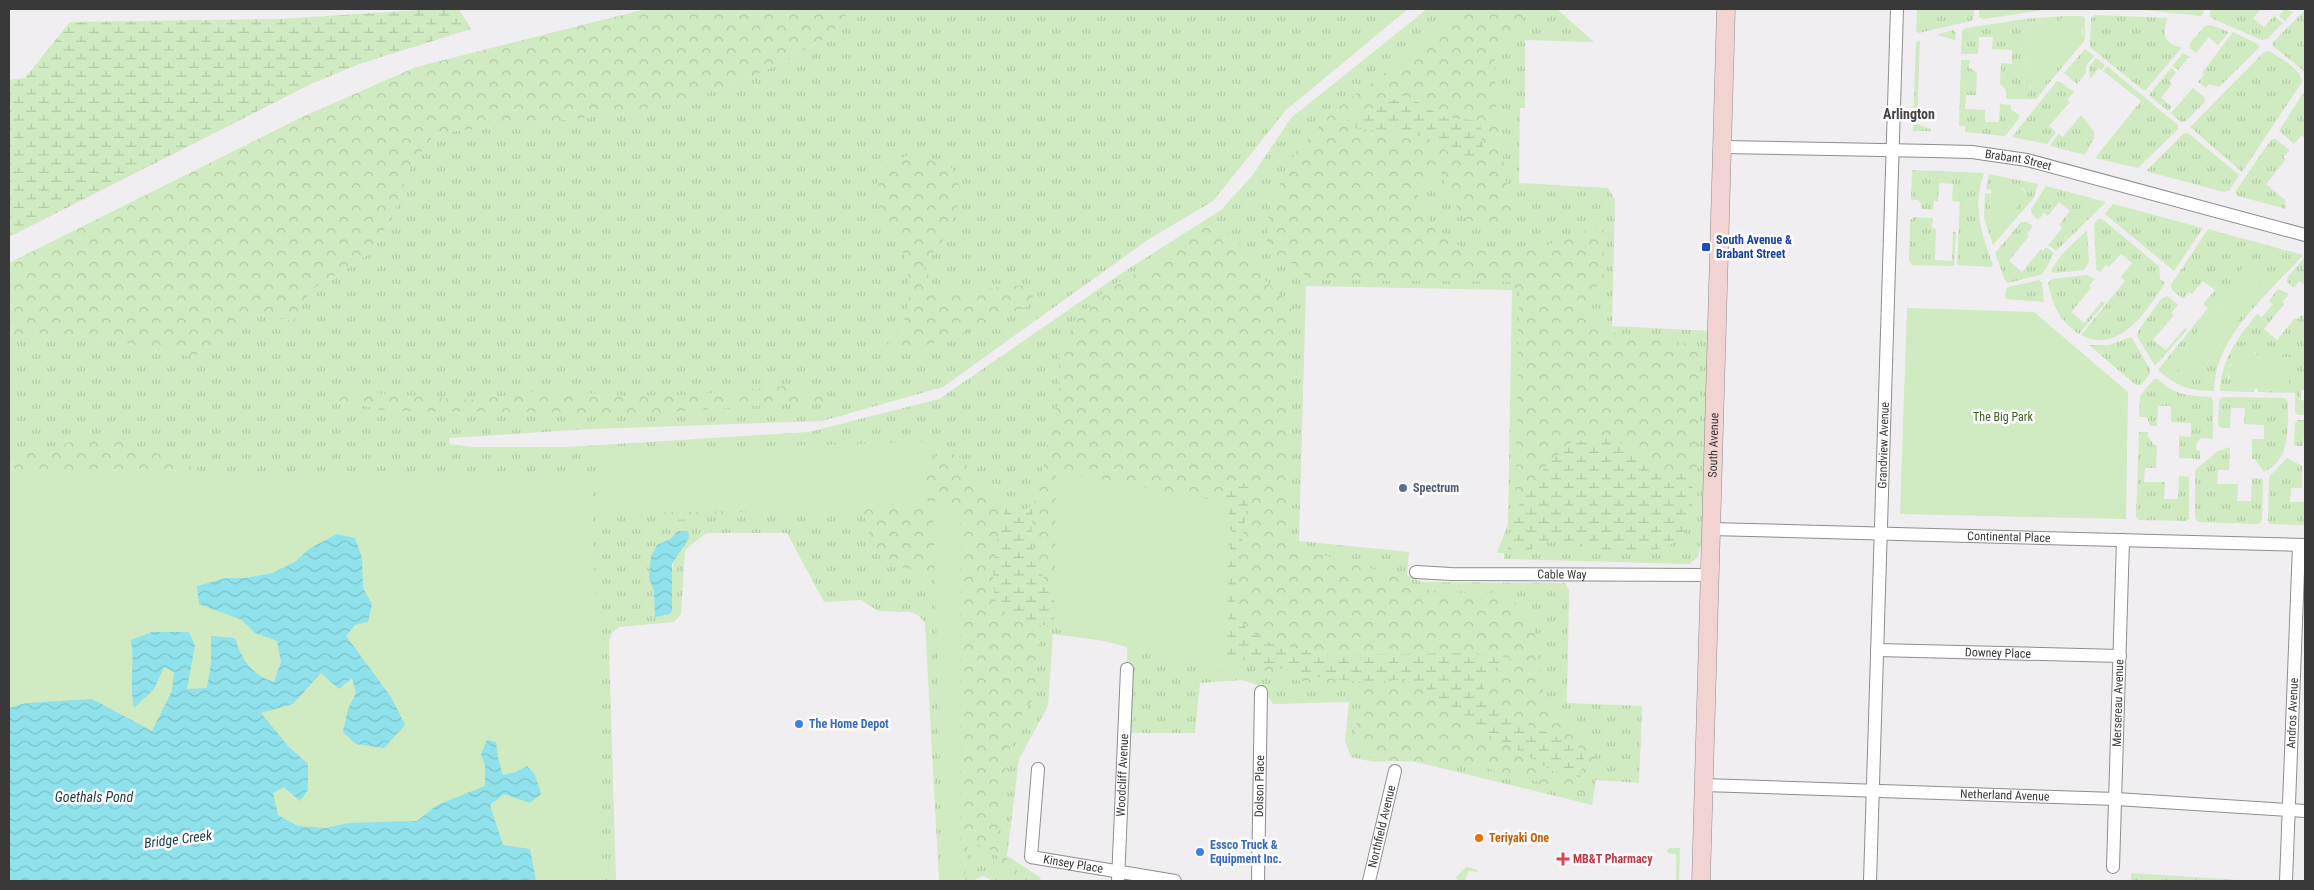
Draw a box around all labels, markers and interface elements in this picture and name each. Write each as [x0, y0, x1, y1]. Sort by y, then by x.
district label: Arlington [1883, 106, 1935, 122]
street label: Brabant Street [1984, 147, 2054, 173]
place label: South Avenue & Brabant Street [1716, 233, 1792, 261]
marker: South Avenue & Brabant Street [1700, 241, 1712, 253]
street label: Grandview Avenue [1875, 401, 1892, 489]
park label: The Big Park [1973, 410, 2033, 424]
street label: South Avenue [1706, 412, 1721, 478]
place label: Spectrum [1413, 481, 1459, 495]
marker: Spectrum [1397, 482, 1409, 494]
street label: Continental Place [1967, 529, 2051, 545]
street label: Cable Way [1537, 567, 1587, 582]
street label: Downey Place [1965, 645, 2032, 661]
street label: Mersereau Avenue [2110, 659, 2126, 747]
street label: Andros Avenue [2284, 677, 2301, 749]
place label: The Home Depot [809, 717, 889, 731]
marker: The Home Depot [793, 718, 805, 730]
street label: Woodcliff Avenue [1114, 733, 1131, 817]
street label: Dolson Place [1252, 754, 1267, 817]
street label: Northfield Avenue [1365, 783, 1398, 869]
street label: Netherland Avenue [1960, 787, 2050, 804]
water label: Goethals Pond [55, 789, 133, 805]
water label: Bridge Creek [143, 827, 214, 851]
place label: Teriyaki One [1489, 831, 1549, 845]
marker: Teriyaki One [1473, 832, 1485, 844]
place label: Essco Truck & Equipment Inc. [1210, 838, 1282, 866]
marker: Essco Truck & Equipment Inc. [1194, 846, 1206, 858]
street label: Kinsey Place [1042, 852, 1104, 876]
place label: MB&T Pharmacy [1573, 852, 1653, 866]
marker: MB&T Pharmacy [1557, 853, 1569, 865]

